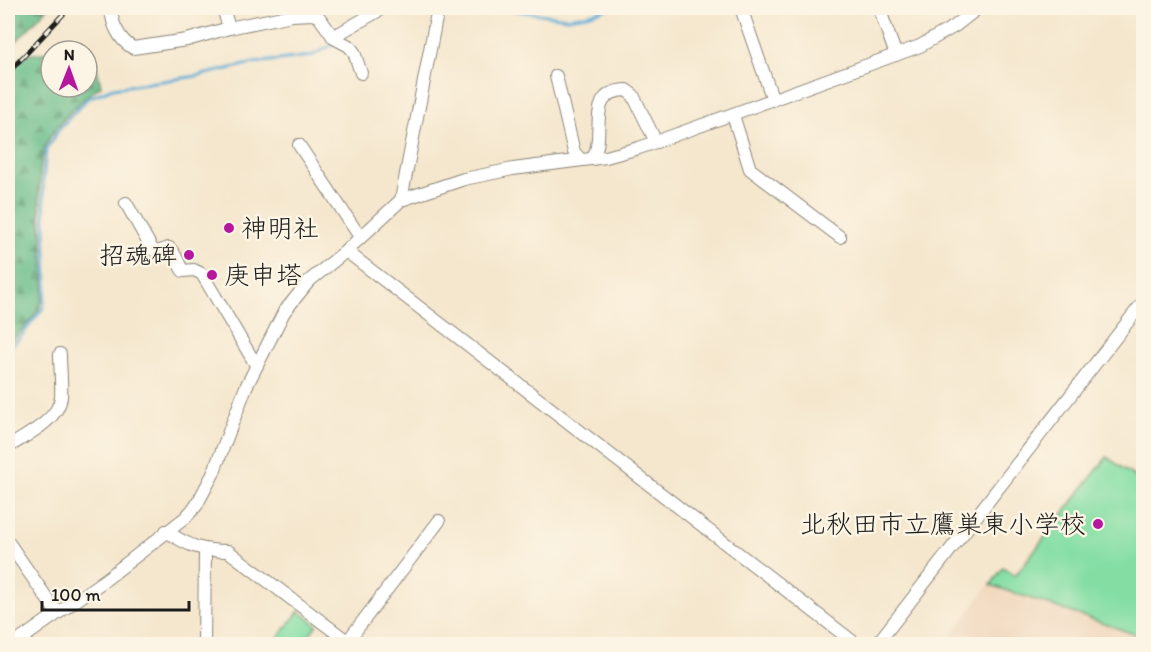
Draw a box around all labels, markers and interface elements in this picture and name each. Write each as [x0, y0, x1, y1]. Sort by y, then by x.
north arrow [39, 39, 99, 99]
text: N [64, 45, 75, 64]
place label: 神明社 [241, 212, 319, 244]
marker: 神明社 [222, 221, 236, 235]
place label: 招魂碑 [99, 239, 177, 271]
marker: 招魂碑 [182, 248, 196, 262]
place label: 庚申塔 [224, 259, 302, 291]
marker: 庚申塔 [205, 268, 219, 282]
place label: 北秋田市立鷹巣東小学校 [800, 508, 1086, 540]
marker: 北秋田市立鷹巣東小学校 [1091, 517, 1105, 531]
scale bar [42, 574, 189, 612]
text: 100 m [51, 584, 101, 606]

